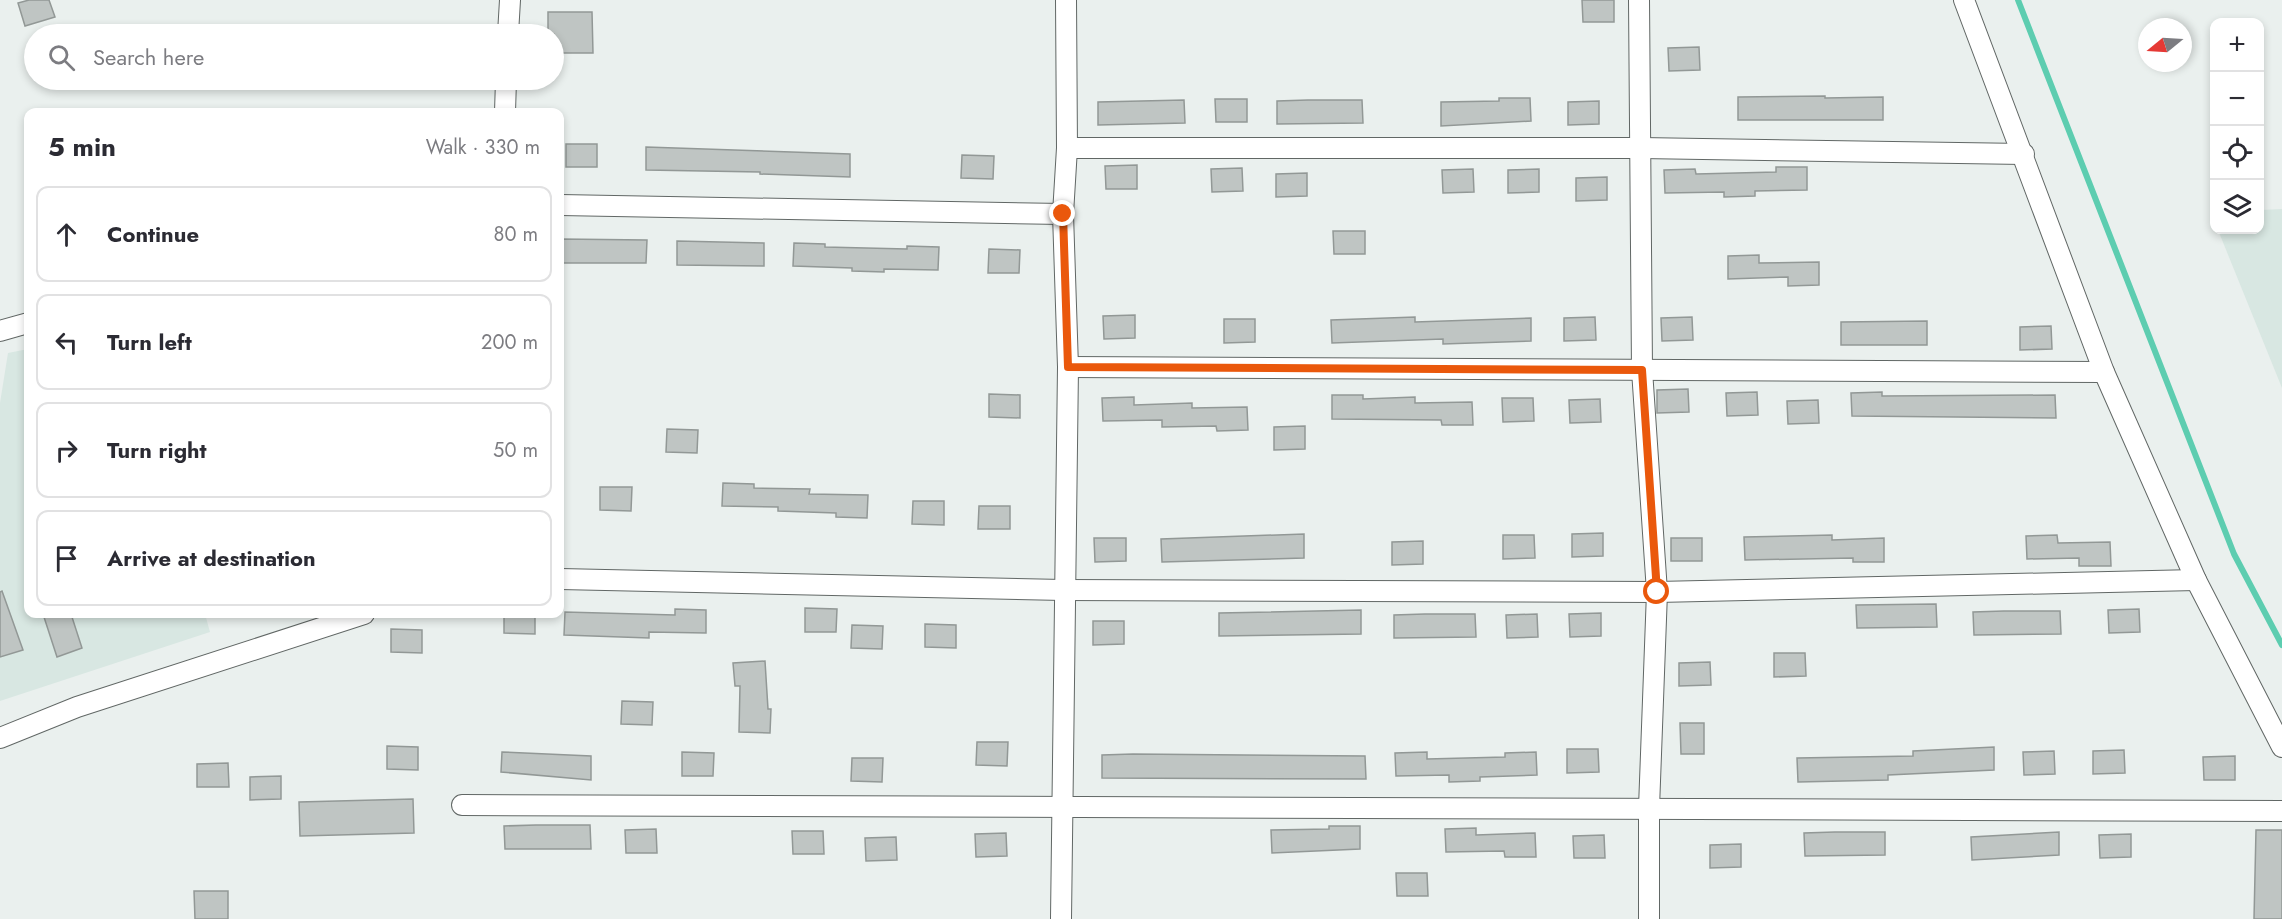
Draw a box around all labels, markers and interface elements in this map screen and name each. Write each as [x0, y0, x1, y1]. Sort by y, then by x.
north arrow [2138, 18, 2192, 72]
map controls [2210, 18, 2264, 234]
button: + [2210, 18, 2264, 72]
search box [24, 24, 564, 90]
icon: search [45, 41, 78, 74]
text: Search here [93, 41, 204, 73]
button: − [2210, 72, 2264, 126]
button: locate [2210, 126, 2264, 180]
text: 5 min [48, 128, 116, 166]
text: Walk · 330 m [426, 133, 540, 162]
button: layers [2210, 180, 2264, 234]
route end [1049, 200, 1075, 226]
icon: ahead [50, 218, 83, 251]
text: Continue [107, 218, 199, 250]
text: 80 m [493, 220, 538, 249]
icon: left [50, 326, 83, 359]
text: Turn left [107, 326, 192, 358]
text: 200 m [481, 328, 538, 357]
icon: right [50, 434, 83, 467]
text: Turn right [107, 434, 207, 466]
text: 50 m [493, 436, 538, 465]
icon: arrive [50, 542, 83, 575]
text: Arrive at destination [107, 542, 316, 574]
route start [1643, 578, 1669, 604]

